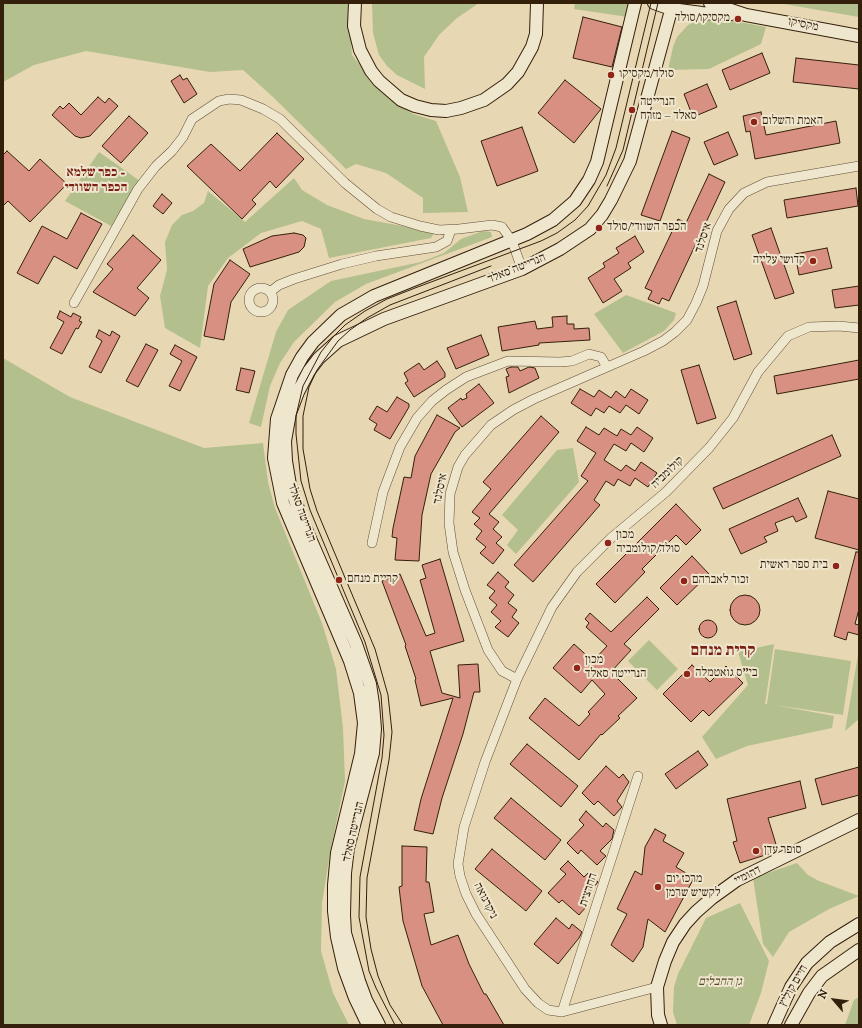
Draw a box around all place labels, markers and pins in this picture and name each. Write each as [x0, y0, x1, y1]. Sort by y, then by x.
place label: מקסיקו/סולד [675, 12, 730, 26]
marker: מקסיקו/סולד [733, 14, 743, 24]
place label: סולד/מקסיקו [619, 68, 674, 82]
marker: סולד/מקסיקו [606, 70, 616, 80]
place label: הנרייטה סאלד – מזרח [640, 96, 697, 124]
marker: הנרייטה סאלד – מזרח [627, 105, 637, 115]
place label: האמת והשלום [762, 115, 823, 129]
marker: האמת והשלום [749, 117, 759, 127]
place label: הכפר השוודי/סולד [607, 221, 686, 235]
marker: הכפר השוודי/סולד [594, 223, 604, 233]
place label: קדושי עלייה [753, 254, 805, 268]
marker: קדושי עלייה [808, 256, 818, 266]
place label: מכון סולד/קולומביה [616, 529, 680, 557]
marker: מכון סולד/קולומביה [603, 538, 613, 548]
place label: בית ספר ראשית [760, 559, 828, 573]
marker: בית ספר ראשית [831, 561, 841, 571]
place label: קריית מנחם [347, 573, 398, 587]
place label: זכור לאברהם [692, 574, 749, 588]
marker: קריית מנחם [334, 575, 344, 585]
marker: זכור לאברהם [679, 576, 689, 586]
place label: מכון הנרייטה סאלד [585, 654, 646, 682]
marker: מכון הנרייטה סאלד [572, 663, 582, 673]
place label: בי"ס גואטמלה [695, 667, 757, 681]
marker: בי"ס גואטמלה [682, 669, 692, 679]
place label: סופר עדן [764, 844, 802, 858]
marker: סופר עדן [751, 846, 761, 856]
place label: מרכז יום לקשיש שרמן [666, 873, 721, 901]
marker: מרכז יום לקשיש שרמן [653, 882, 663, 892]

